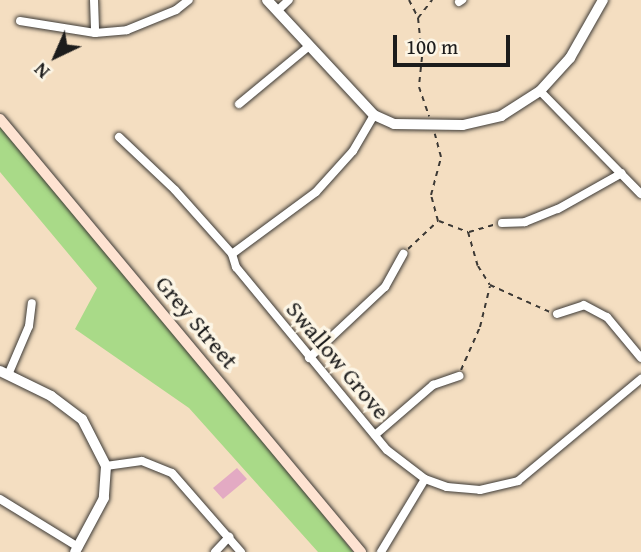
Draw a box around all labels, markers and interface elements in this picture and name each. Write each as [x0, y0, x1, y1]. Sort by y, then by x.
north arrow [21, 21, 91, 91]
scale bar [396, 21, 513, 65]
text: 100 m [406, 31, 458, 62]
text: N [27, 57, 56, 86]
street label: Grey Street [150, 270, 244, 374]
street label: Swallow Grove [280, 295, 396, 425]

